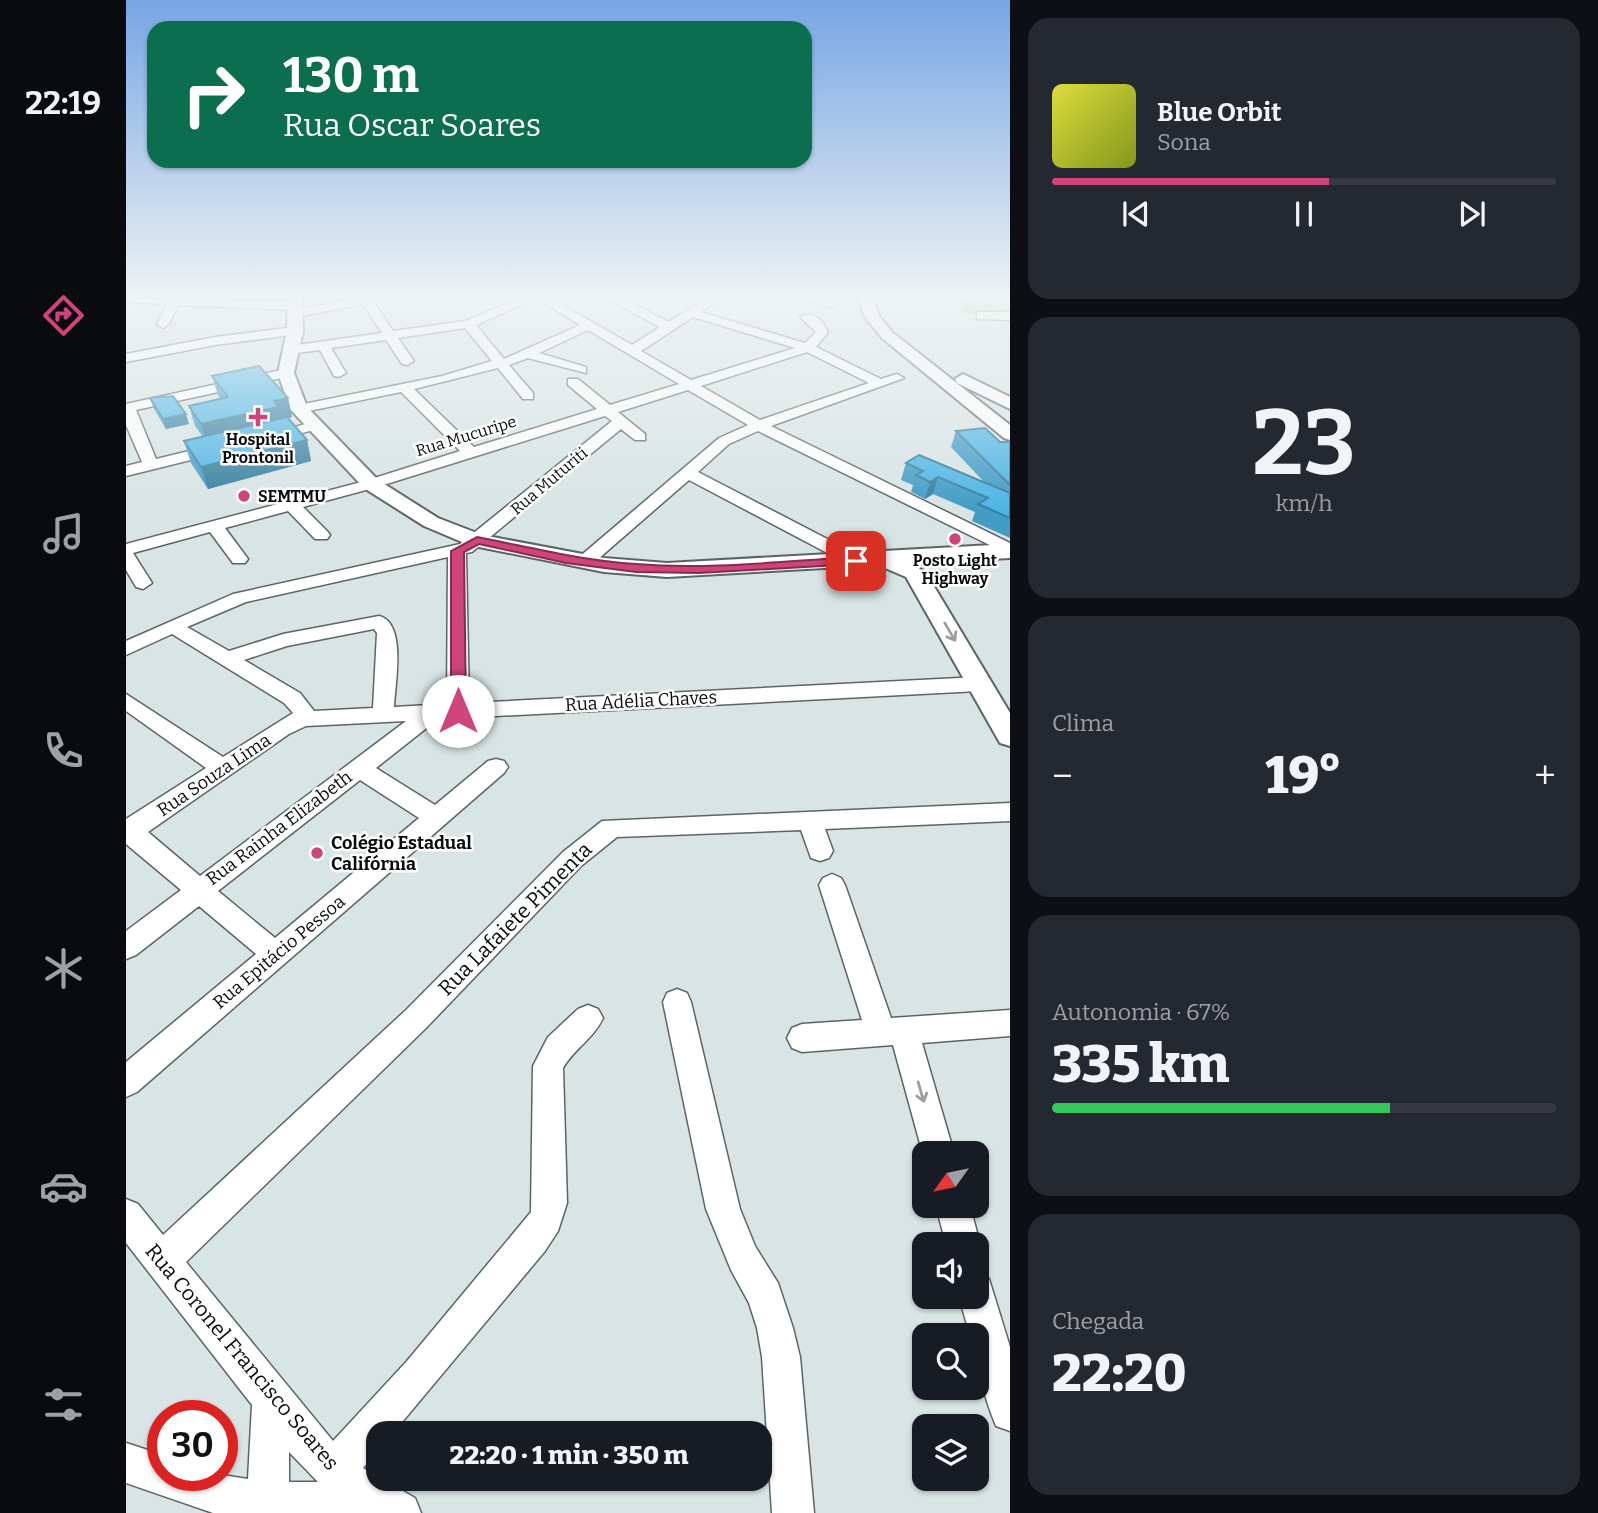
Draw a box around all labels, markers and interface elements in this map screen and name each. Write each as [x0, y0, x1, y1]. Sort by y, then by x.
text: 130 m [283, 46, 419, 105]
icon: right [168, 49, 259, 140]
text: 22:19 [25, 84, 101, 122]
text: Blue Orbit [1157, 97, 1281, 128]
text: Rua Oscar Soares [283, 106, 541, 144]
text: Sona [1157, 128, 1211, 156]
icon: previous [1117, 195, 1155, 233]
icon: pause [1285, 195, 1323, 233]
icon: next [1453, 195, 1491, 233]
icon: directions [39, 291, 88, 340]
text: 23 [1252, 389, 1356, 498]
marker: Hospital Prontonil [248, 407, 268, 427]
street label: Rua Mucuripe [413, 412, 519, 460]
place label: Hospital Prontonil [222, 430, 294, 467]
street label: Rua Muturiti [507, 443, 591, 519]
place label: SEMTMU [258, 487, 326, 506]
marker: SEMTMU [236, 488, 252, 504]
text: km/h [1276, 489, 1332, 517]
icon: music [39, 509, 88, 558]
pin [826, 531, 886, 591]
marker: Posto Light Highway [947, 531, 963, 547]
icon: arrive [837, 542, 875, 580]
place label: Posto Light Highway [913, 551, 998, 588]
one-way arrow [943, 622, 957, 642]
position arrow [421, 674, 495, 748]
street label: Rua Adélia Chaves [564, 686, 718, 716]
text: Clima [1052, 709, 1114, 737]
icon: phone [39, 726, 88, 775]
street label: Rua Souza Lima [153, 729, 275, 821]
text: 19° [1265, 744, 1342, 807]
text: − [1052, 753, 1073, 799]
text: + [1534, 753, 1556, 799]
street label: Rua Rainha Elizabeth [202, 766, 356, 890]
place label: Colégio Estadual Califórnia [331, 832, 472, 875]
street label: Rua Lafaiete Pimenta [433, 836, 598, 1001]
marker: Colégio Estadual Califórnia [309, 845, 325, 861]
street label: Rua Epitácio Pessoa [209, 890, 350, 1014]
icon: climate [39, 944, 88, 993]
text: Autonomia · 67% [1052, 998, 1230, 1026]
text: 335 km [1052, 1033, 1230, 1096]
one-way arrow [915, 1080, 928, 1102]
north arrow [912, 1141, 989, 1218]
map controls [912, 1141, 989, 1491]
icon: car [39, 1162, 88, 1211]
button: sound [912, 1232, 989, 1309]
street label: Rua Coronel Francisco Soares [140, 1238, 344, 1476]
text: Chegada [1052, 1307, 1144, 1335]
button: search [912, 1323, 989, 1400]
text: 22:20 [1052, 1342, 1187, 1405]
icon: filters [39, 1380, 88, 1429]
speed limit sign: 30 [147, 1400, 238, 1491]
button: layers [912, 1414, 989, 1491]
text: 22:20 · 1 min · 350 m [450, 1440, 688, 1471]

